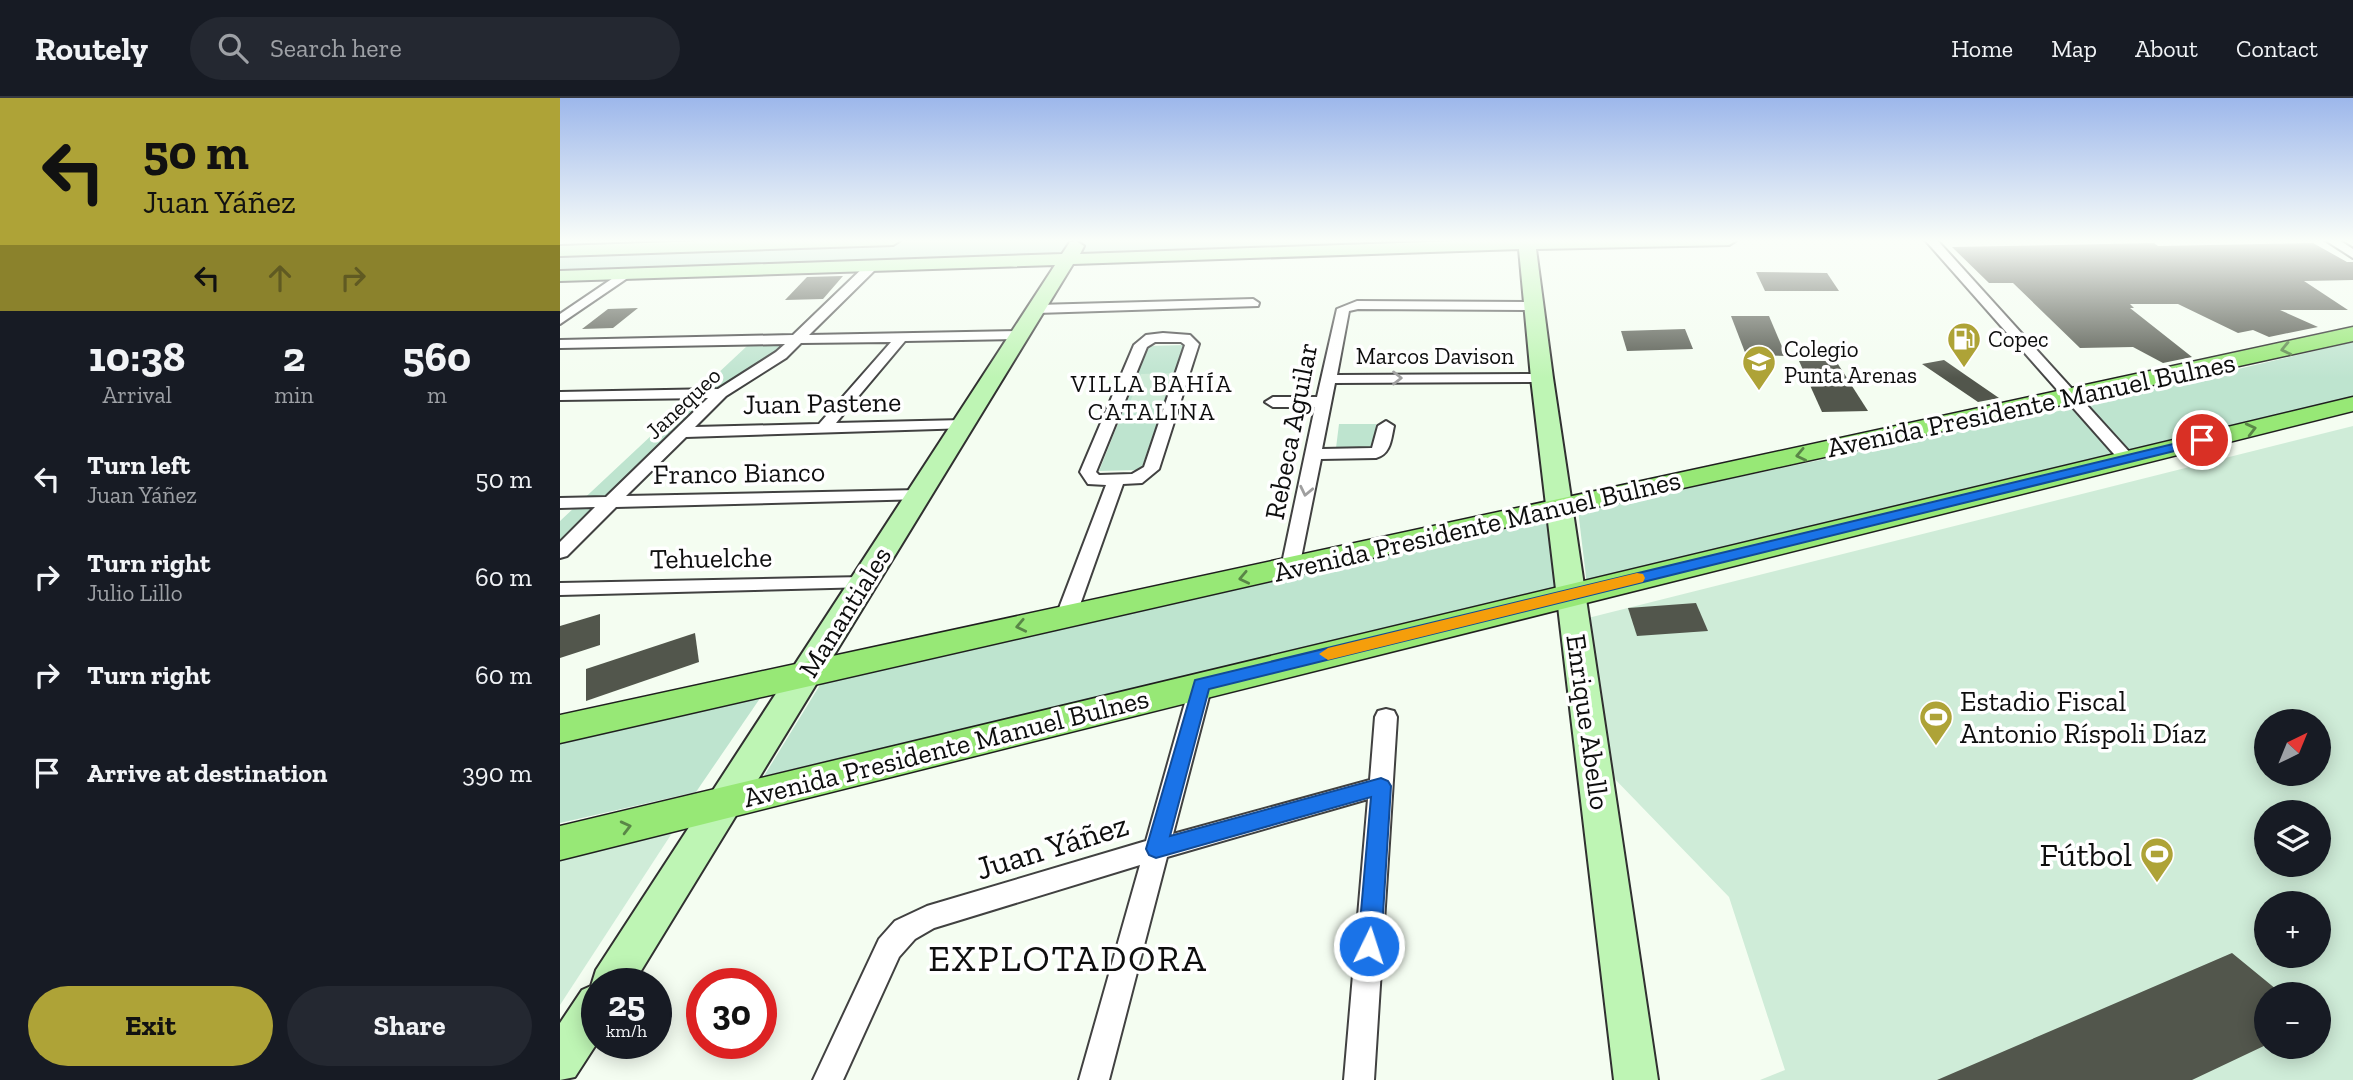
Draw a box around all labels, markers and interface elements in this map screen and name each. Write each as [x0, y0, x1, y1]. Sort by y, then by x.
search box [190, 17, 680, 80]
text: Routely [35, 29, 148, 68]
icon: search [214, 29, 252, 67]
text: Search here [270, 32, 402, 64]
text: Home [1951, 34, 2013, 63]
text: Map [2051, 34, 2097, 63]
text: About [2135, 34, 2198, 63]
text: Contact [2236, 34, 2318, 63]
text: 50 m [143, 123, 249, 182]
icon: left [28, 126, 119, 217]
text: Juan Yáñez [143, 183, 296, 221]
icon: left [188, 259, 226, 297]
icon: ahead [261, 259, 299, 297]
icon: right [334, 259, 372, 297]
fuel station icon: Copec [1945, 320, 1983, 369]
place label: Copec [1988, 325, 2049, 353]
text: 10:38 [89, 331, 185, 382]
text: 2 [283, 331, 305, 382]
text: 560 [403, 331, 471, 382]
place label: Colegio Punta Arenas [1784, 335, 1917, 389]
street label: Rebeca Aguilar [1258, 340, 1324, 522]
one-way arrow [2280, 341, 2292, 355]
street label: Marcos Davison [1356, 342, 1514, 370]
school or university icon: Colegio Punta Arenas [1740, 343, 1778, 392]
street label: Avenida Presidente Manuel Bulnes [1824, 346, 2238, 464]
street label: Janequeo [640, 361, 726, 445]
district label: VILLA BAHÍA CATALINA [1070, 369, 1233, 426]
one-way arrow [1392, 370, 1403, 386]
text: Arrival [102, 381, 172, 409]
text: min [274, 381, 314, 409]
text: m [427, 381, 447, 409]
street label: Juan Pastene [743, 385, 901, 421]
pin [2172, 410, 2232, 470]
icon: arrive [2183, 421, 2221, 459]
one-way arrow [2245, 422, 2257, 437]
one-way arrow [1795, 446, 1807, 461]
text: Turn left [87, 449, 190, 481]
street label: Franco Bianco [653, 455, 825, 491]
icon: left [28, 460, 66, 498]
text: 50 m [475, 463, 532, 495]
street label: Avenida Presidente Manuel Bulnes [1270, 463, 1684, 589]
text: Juan Yáñez [87, 481, 197, 509]
one-way arrow [1299, 485, 1314, 497]
street label: Tehuelche [649, 540, 773, 576]
street label: Manantiales [792, 540, 898, 684]
text: Turn right [87, 547, 210, 579]
icon: right [28, 558, 66, 596]
text: 60 m [475, 561, 532, 593]
one-way arrow [1238, 570, 1250, 584]
text: Julio Lillo [87, 579, 183, 607]
one-way arrow [1015, 618, 1027, 632]
street label: Enrique Abello [1559, 632, 1617, 812]
icon: right [28, 656, 66, 694]
text: Turn right [87, 659, 210, 691]
text: 60 m [475, 659, 532, 691]
street label: Avenida Presidente Manuel Bulnes [740, 682, 1152, 814]
place label: Estadio Fiscal Antonio Ríspoli Díaz [1960, 685, 2206, 750]
sports icon: Estadio Fiscal Antonio Ríspoli Díaz [1917, 698, 1955, 747]
north arrow [2254, 709, 2331, 786]
map controls [2254, 709, 2331, 1059]
icon: arrive [28, 754, 66, 792]
text: Arrive at destination [87, 757, 327, 789]
text: 390 m [462, 757, 532, 789]
button: layers [2254, 800, 2331, 877]
street label: Juan Yáñez [971, 804, 1133, 888]
one-way arrow [620, 821, 632, 835]
place label: Fútbol [2039, 835, 2132, 874]
sports icon: Fútbol [2138, 835, 2176, 884]
button: + [2254, 891, 2331, 968]
position arrow [1332, 909, 1406, 983]
district label: EXPLOTADORA [928, 936, 1208, 980]
speed limit sign: 30 [686, 968, 777, 1059]
button: − [2254, 982, 2331, 1059]
text: 25 [608, 983, 645, 1025]
button: Exit [28, 986, 273, 1066]
button: Share [287, 986, 532, 1066]
text: km/h [606, 1020, 647, 1042]

